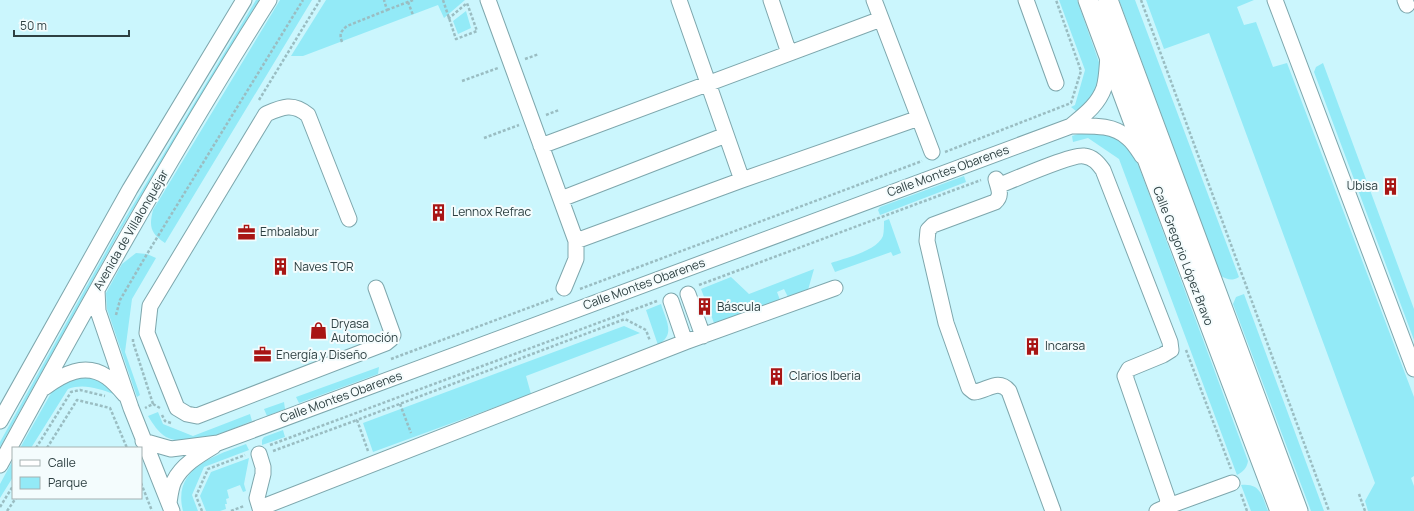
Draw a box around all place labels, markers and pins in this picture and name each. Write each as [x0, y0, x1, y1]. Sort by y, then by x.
building icon: Ubisa [1381, 176, 1401, 196]
place label: Ubisa [1347, 177, 1378, 194]
building icon: Lennox Refrac [429, 202, 449, 222]
place label: Lennox Refrac [452, 203, 531, 220]
office icon: Embalabur [237, 222, 257, 242]
place label: Embalabur [260, 223, 319, 240]
building icon: Naves TOR [271, 257, 291, 277]
place label: Naves TOR [294, 258, 354, 275]
building icon: Báscula [694, 297, 714, 317]
place label: Báscula [717, 298, 761, 315]
place label: Dryasa Automoción [331, 315, 398, 346]
shop icon: Dryasa Automoción [308, 321, 328, 341]
building icon: Incarsa [1022, 336, 1042, 356]
place label: Incarsa [1045, 337, 1085, 354]
office icon: Energía y Diseño [253, 345, 273, 365]
place label: Energía y Diseño [276, 346, 367, 363]
building icon: Clarios Iberia [766, 366, 786, 386]
place label: Clarios Iberia [789, 367, 861, 384]

